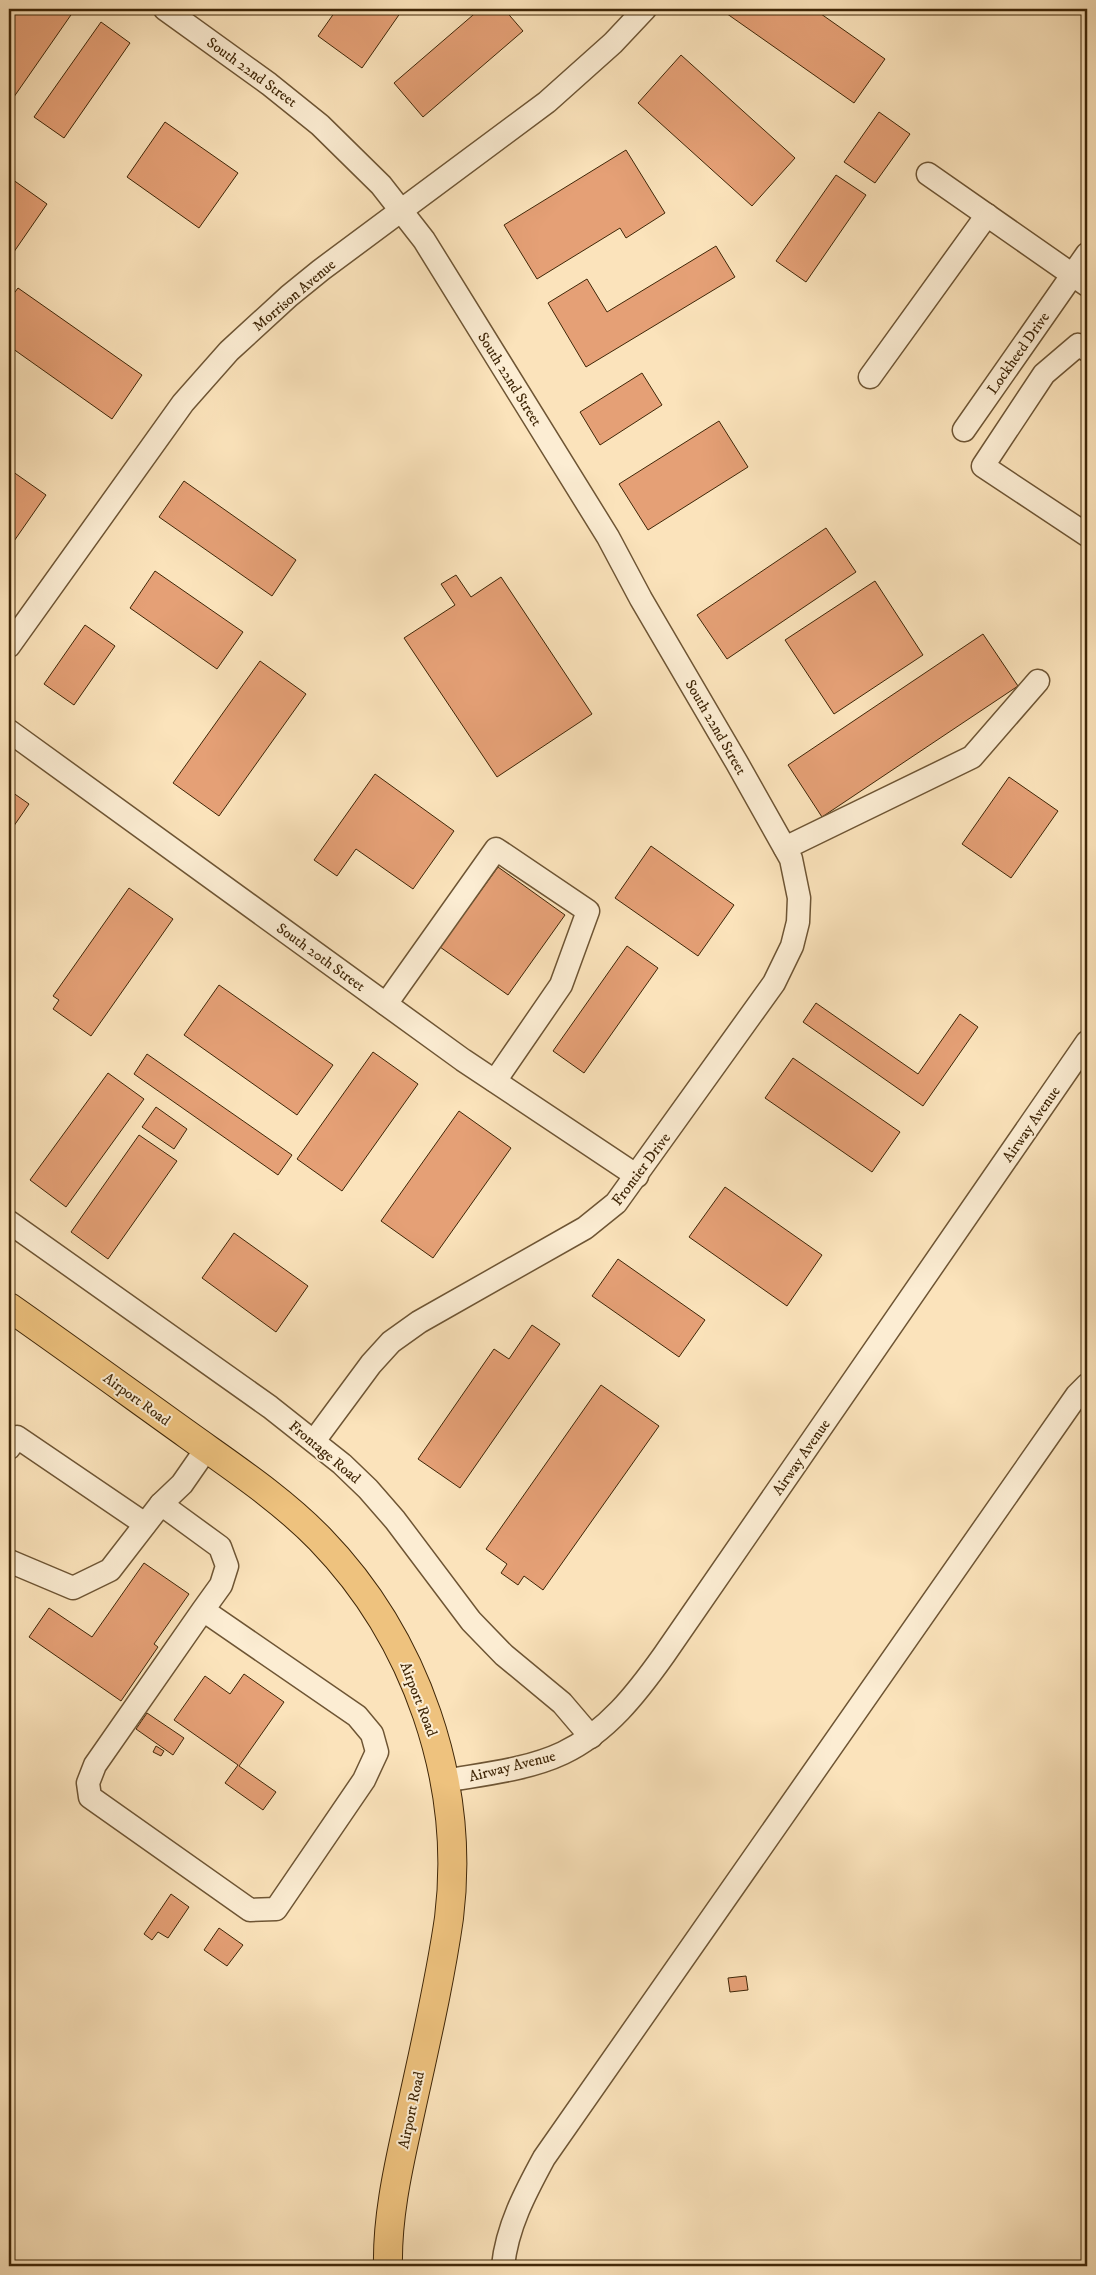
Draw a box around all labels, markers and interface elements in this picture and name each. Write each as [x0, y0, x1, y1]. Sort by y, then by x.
street label: South 22nd Street [203, 33, 301, 112]
street label: Morrison Avenue [249, 255, 340, 336]
street label: Lockheed Drive [983, 308, 1054, 398]
street label: South 22nd Street [473, 329, 546, 430]
street label: South 22nd Street [681, 676, 751, 779]
street label: South 20th Street [273, 919, 369, 996]
street label: Airway Avenue [998, 1083, 1065, 1166]
street label: Frontier Drive [608, 1129, 675, 1209]
street label: Airport Road [99, 1369, 174, 1430]
street label: Airway Avenue [768, 1416, 835, 1499]
street label: Frontage Road [285, 1417, 365, 1488]
street label: Airport Road [396, 1659, 442, 1740]
street label: Airway Avenue [467, 1747, 557, 1786]
street label: Airport Road [394, 2069, 429, 2150]

